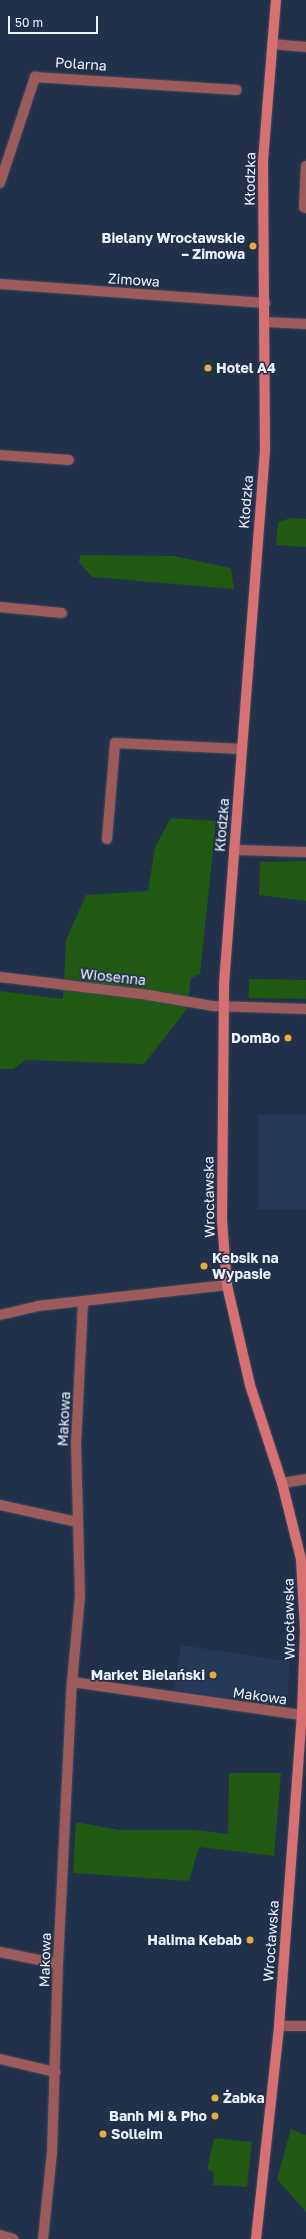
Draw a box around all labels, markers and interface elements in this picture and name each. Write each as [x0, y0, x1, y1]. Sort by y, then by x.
scale bar [10, 8, 100, 34]
text: 50 m [15, 15, 43, 30]
street label: Polarna [55, 54, 107, 74]
street label: Kłodzka [241, 152, 259, 206]
place label: Bielany Wrocławskie – Zimowa [102, 230, 245, 262]
marker: Bielany Wrocławskie – Zimowa [248, 241, 258, 251]
street label: Zimowa [108, 270, 160, 290]
place label: Hotel A4 [216, 360, 276, 376]
marker: Hotel A4 [203, 363, 213, 373]
street label: Kłodzka [235, 474, 257, 530]
street label: Kłodzka [211, 797, 233, 853]
street label: Wiosenna [79, 965, 147, 989]
place label: DomBo [231, 1030, 280, 1046]
marker: DomBo [283, 1033, 293, 1043]
street label: Wrocławska [200, 1156, 218, 1238]
place label: Kebsik na Wypasie [212, 1250, 279, 1282]
marker: Kebsik na Wypasie [199, 1261, 209, 1271]
street label: Makowa [54, 1391, 74, 1447]
street label: Wrocławska [280, 1578, 298, 1660]
place label: Market Bielański [91, 1667, 205, 1683]
marker: Market Bielański [208, 1670, 218, 1680]
street label: Makowa [232, 1684, 288, 1708]
street label: Wrocławska [260, 1900, 282, 1982]
street label: Makowa [36, 1932, 54, 1988]
place label: Halima Kebab [147, 1932, 242, 1948]
marker: Halima Kebab [245, 1935, 255, 1945]
place label: Żabka [223, 2090, 265, 2106]
marker: Żabka [210, 2093, 220, 2103]
place label: Banh Mi & Pho [109, 2108, 207, 2124]
marker: Banh Mi & Pho [210, 2111, 220, 2121]
place label: Solleim [111, 2126, 162, 2142]
marker: Solleim [98, 2129, 108, 2139]

